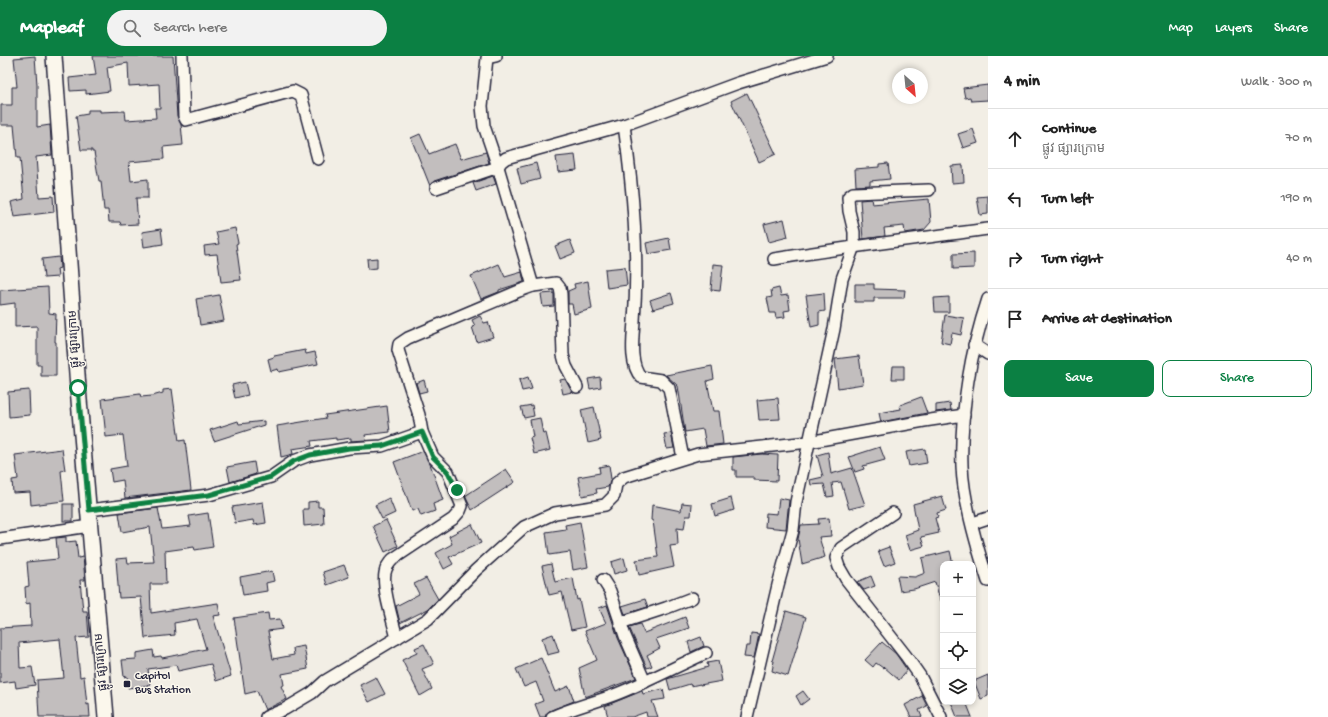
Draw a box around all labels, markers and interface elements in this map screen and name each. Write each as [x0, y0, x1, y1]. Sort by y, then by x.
search box [107, 10, 387, 46]
text: Mapleaf [20, 17, 83, 40]
icon: search [121, 17, 143, 39]
text: Search here [153, 19, 227, 37]
text: Map [1169, 20, 1193, 37]
text: Layers [1215, 20, 1252, 37]
text: Share [1274, 20, 1308, 37]
north arrow [892, 68, 928, 104]
text: 4 min [1004, 72, 1040, 92]
text: Walk · 300 m [1241, 75, 1312, 90]
text: Continue [1042, 120, 1096, 138]
icon: ahead [1004, 128, 1026, 150]
text: 70 m [1286, 131, 1312, 146]
text: ផ្លូវ ផ្សារក្រោម [1042, 142, 1105, 157]
icon: left [1004, 188, 1026, 210]
text: Turn left [1042, 190, 1093, 208]
text: 190 m [1281, 191, 1312, 206]
icon: right [1004, 248, 1026, 270]
text: Turn right [1042, 250, 1102, 268]
text: 40 m [1286, 251, 1312, 266]
icon: arrive [1004, 308, 1026, 330]
street label: ផ្លូវ ផ្សារក្រោម [66, 310, 85, 368]
text: Arrive at destination [1042, 310, 1172, 328]
button: Save [1004, 360, 1154, 397]
button: Share [1162, 360, 1312, 397]
route start [69, 379, 87, 397]
route end [448, 481, 466, 499]
map controls [940, 561, 976, 705]
button: + [940, 561, 976, 597]
button: − [940, 597, 976, 633]
street label: ផ្លូវ ផ្សារក្រោម [92, 632, 113, 692]
button: locate [940, 633, 976, 669]
button: layers [940, 669, 976, 705]
place label: Capitol Bus Station [134, 670, 191, 698]
marker: Capitol Bus Station [122, 679, 132, 689]

